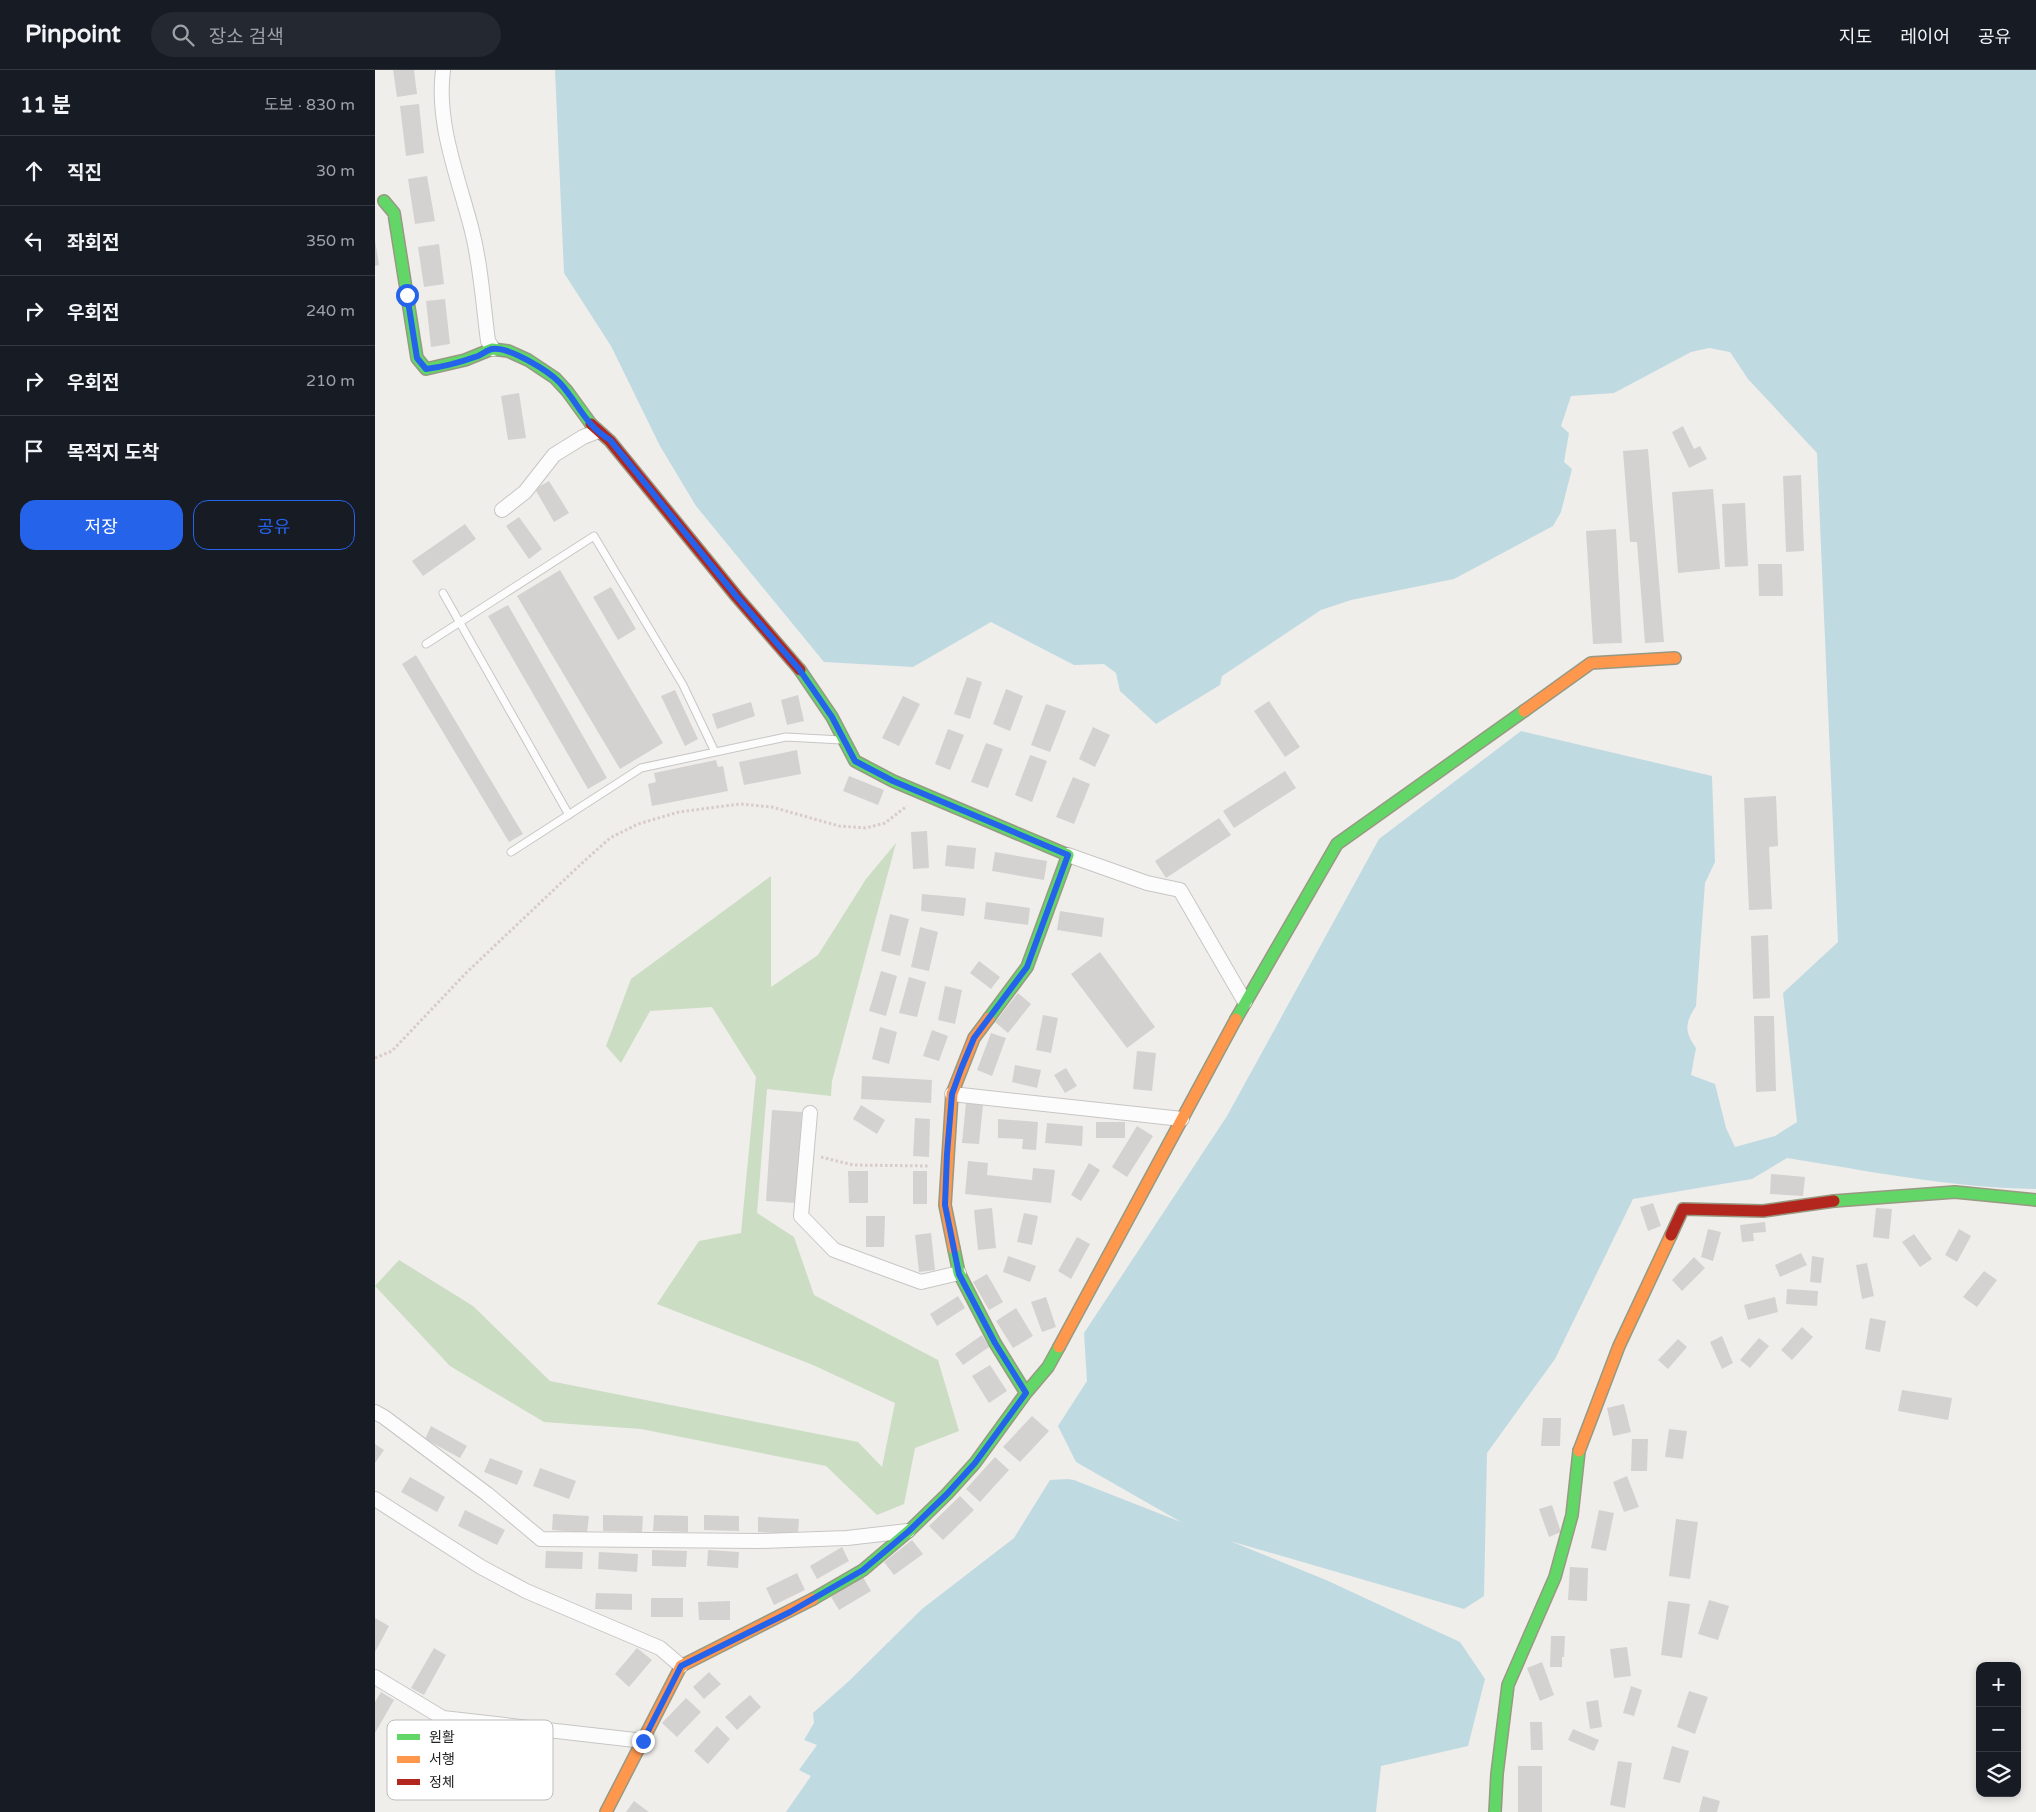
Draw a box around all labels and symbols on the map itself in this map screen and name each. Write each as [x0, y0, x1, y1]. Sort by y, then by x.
route start [396, 284, 419, 307]
legend [387, 1720, 553, 1800]
text: 원활 [429, 1729, 455, 1746]
route end [632, 1730, 655, 1753]
text: 서행 [429, 1751, 455, 1768]
text: 정체 [429, 1774, 455, 1791]

